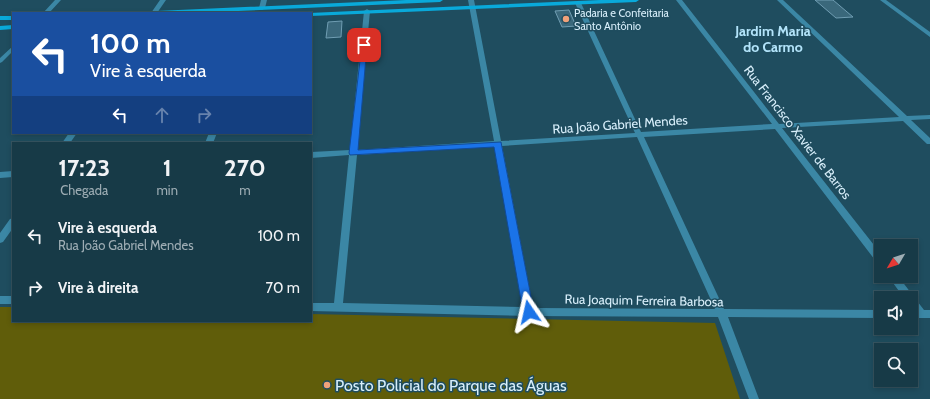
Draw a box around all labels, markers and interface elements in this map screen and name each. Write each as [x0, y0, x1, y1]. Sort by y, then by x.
place label: Padaria e Confeitaria Santo Antônio [574, 6, 670, 33]
marker: Padaria e Confeitaria Santo Antônio [561, 14, 571, 24]
district label: Jardim Maria do Carmo [734, 22, 811, 56]
text: 100 m [90, 26, 171, 60]
icon: left [24, 28, 76, 80]
pin [347, 28, 381, 62]
icon: arrive [353, 34, 375, 56]
text: Vire à esquerda [90, 60, 206, 82]
street label: Rua Francisco Xavier de Barros [741, 62, 856, 203]
icon: left [109, 104, 131, 126]
icon: ahead [151, 104, 173, 126]
icon: right [193, 104, 215, 126]
street label: Rua João Gabriel Mendes [552, 111, 689, 137]
text: 17:23 [58, 153, 110, 182]
text: 1 [163, 153, 172, 182]
text: 270 [224, 153, 266, 182]
text: Chegada [60, 182, 108, 198]
text: min [156, 182, 178, 198]
text: m [239, 182, 251, 198]
text: Vire à esquerda [58, 219, 157, 237]
icon: left [24, 225, 46, 247]
text: 100 m [258, 227, 300, 245]
text: Rua João Gabriel Mendes [58, 237, 194, 253]
north arrow [874, 239, 918, 283]
map controls [874, 239, 918, 387]
icon: right [24, 277, 46, 299]
text: Vire à direita [58, 279, 139, 297]
text: 70 m [266, 279, 300, 297]
position arrow [508, 291, 550, 333]
street label: Rua Joaquim Ferreira Barbosa [564, 291, 724, 309]
button: sound [874, 291, 918, 335]
button: search [874, 343, 918, 387]
place label: Posto Policial do Parque das Águas [335, 376, 567, 395]
marker: Posto Policial do Parque das Águas [322, 380, 332, 390]

